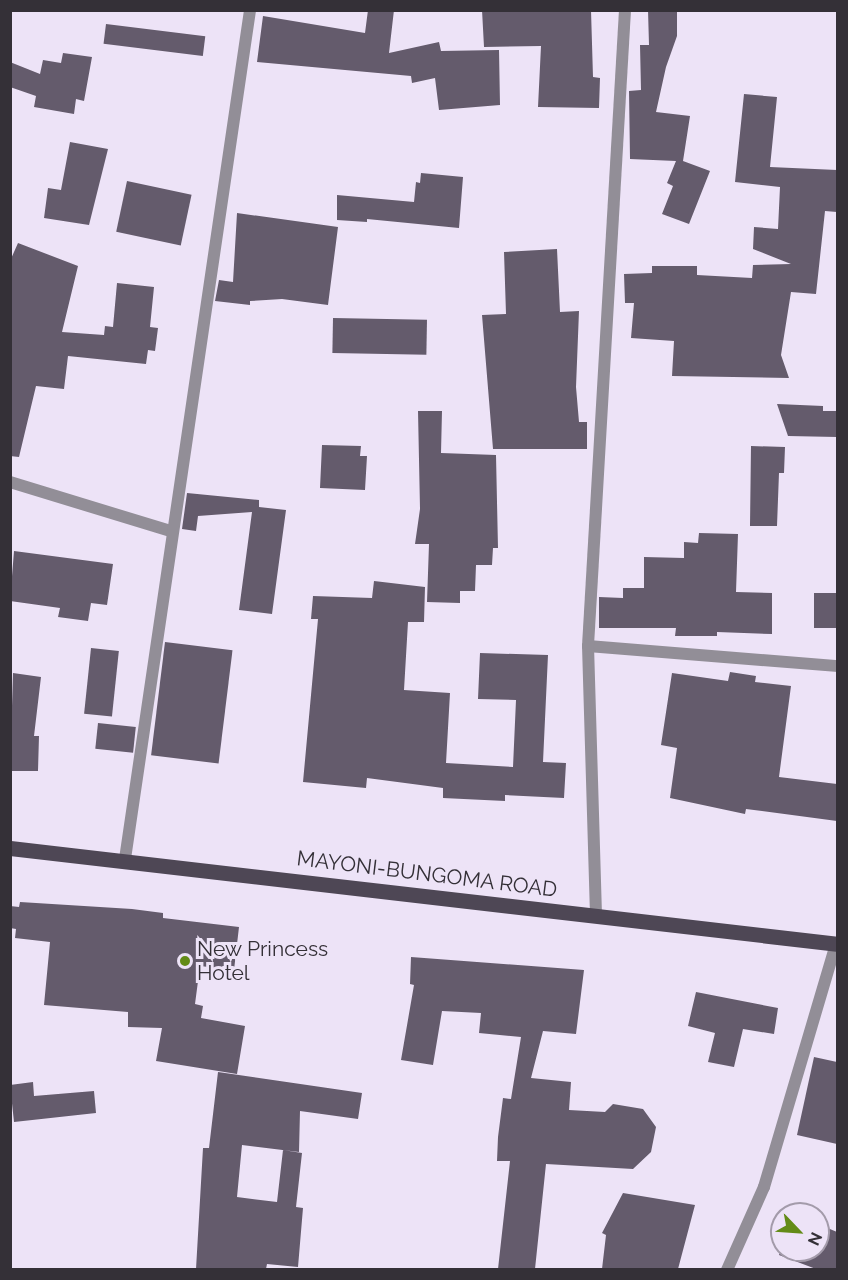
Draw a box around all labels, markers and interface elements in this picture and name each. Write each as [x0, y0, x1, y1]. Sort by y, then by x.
street label: MAYONI-BUNGOMA ROAD [295, 845, 559, 903]
place label: New Princess Hotel [197, 936, 329, 986]
marker: New Princess Hotel [178, 954, 192, 968]
north arrow [770, 1202, 830, 1262]
text: N [804, 1229, 826, 1249]

